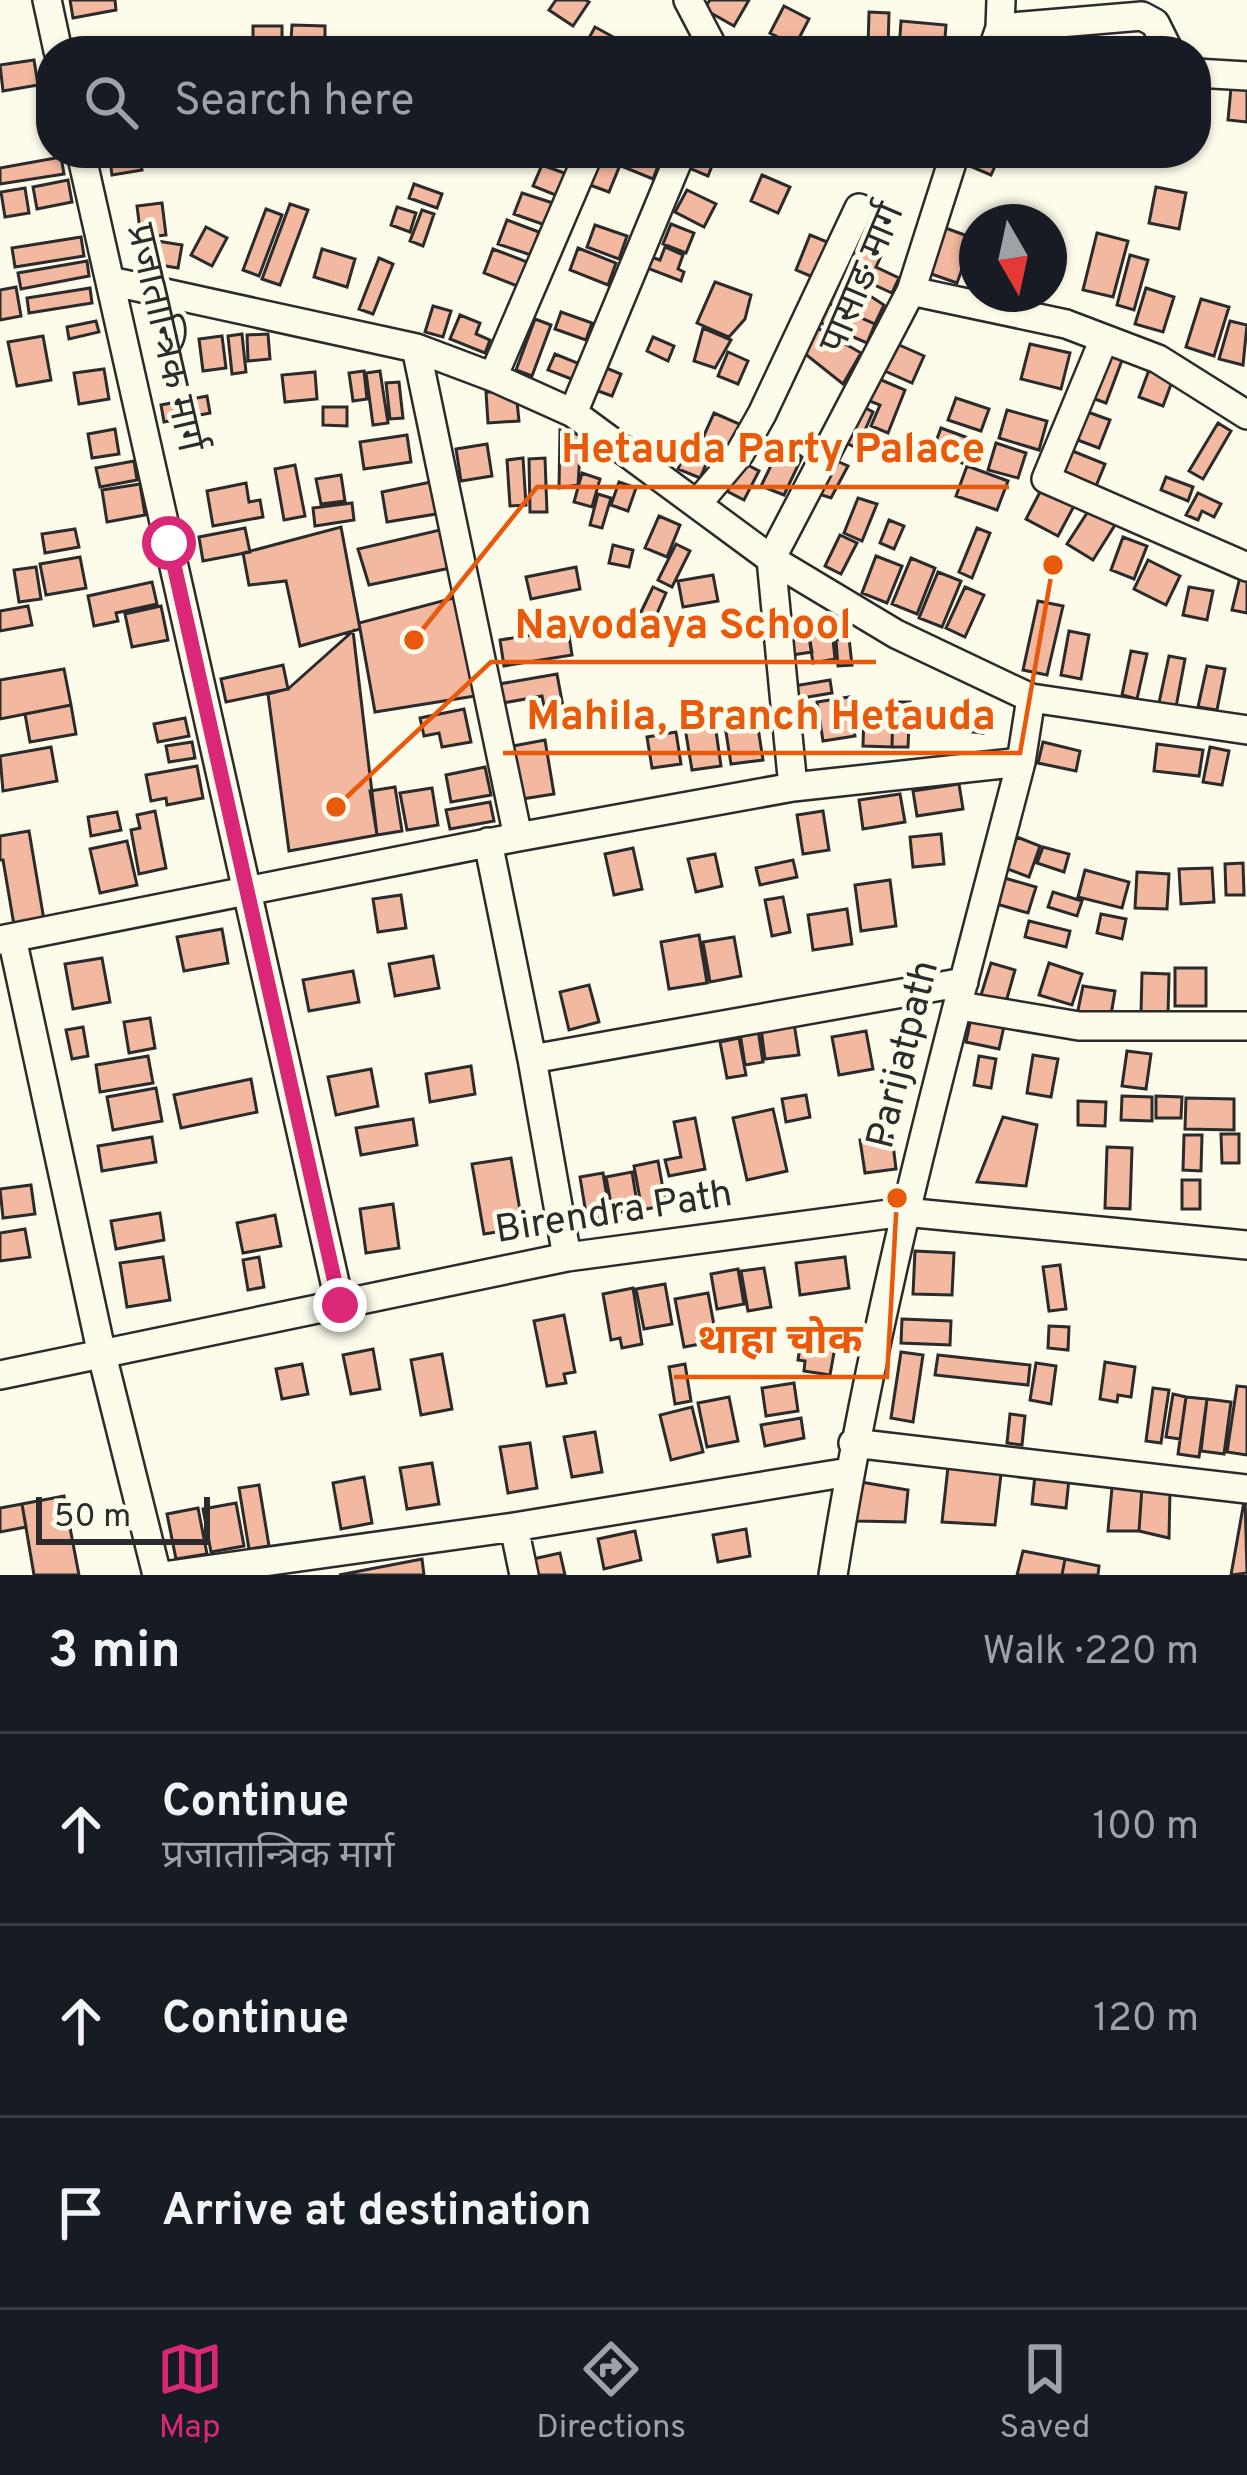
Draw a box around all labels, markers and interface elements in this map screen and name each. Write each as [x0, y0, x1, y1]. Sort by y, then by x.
search box [36, 36, 1211, 168]
icon: search [78, 69, 144, 135]
text: Search here [174, 74, 414, 131]
street label: पासाङ मार्ग [810, 195, 918, 361]
north arrow [959, 204, 1067, 312]
street label: प्रजातान्त्रिक मार्ग [113, 219, 214, 458]
callout: Hetauda Party Palace [537, 409, 1009, 487]
text: Hetauda Party Palace [561, 425, 985, 478]
route start [142, 516, 196, 570]
callout: Navodaya School [491, 584, 876, 662]
text: Navodaya School [514, 601, 852, 654]
callout: Mahila, Branch Hetauda [503, 675, 1020, 753]
text: Mahila, Branch Hetauda [526, 692, 996, 745]
street label: Parijatpath [858, 956, 952, 1154]
street label: Birendra Path [492, 1171, 736, 1257]
route end [313, 1278, 367, 1332]
callout: थाहा चोक [674, 1299, 887, 1377]
text: थाहा चोक [697, 1316, 864, 1369]
scale bar [36, 1491, 210, 1544]
text: 50 m [54, 1497, 131, 1539]
text: 3 min [48, 1621, 181, 1686]
text: Walk · 220 m [982, 1629, 1199, 1678]
text: Continue [162, 1775, 349, 1832]
icon: ahead [48, 1796, 114, 1862]
text: 100 m [1092, 1804, 1199, 1853]
text: प्रजातान्त्रिक मार्ग [162, 1833, 394, 1882]
icon: ahead [48, 1988, 114, 2054]
text: Continue [162, 1992, 349, 2049]
text: 120 m [1093, 1996, 1199, 2045]
icon: arrive [48, 2180, 114, 2246]
text: Arrive at destination [162, 2184, 592, 2241]
tab: Map [157, 2336, 223, 2450]
tab: Directions [536, 2336, 686, 2450]
tab: Saved [1000, 2336, 1090, 2450]

